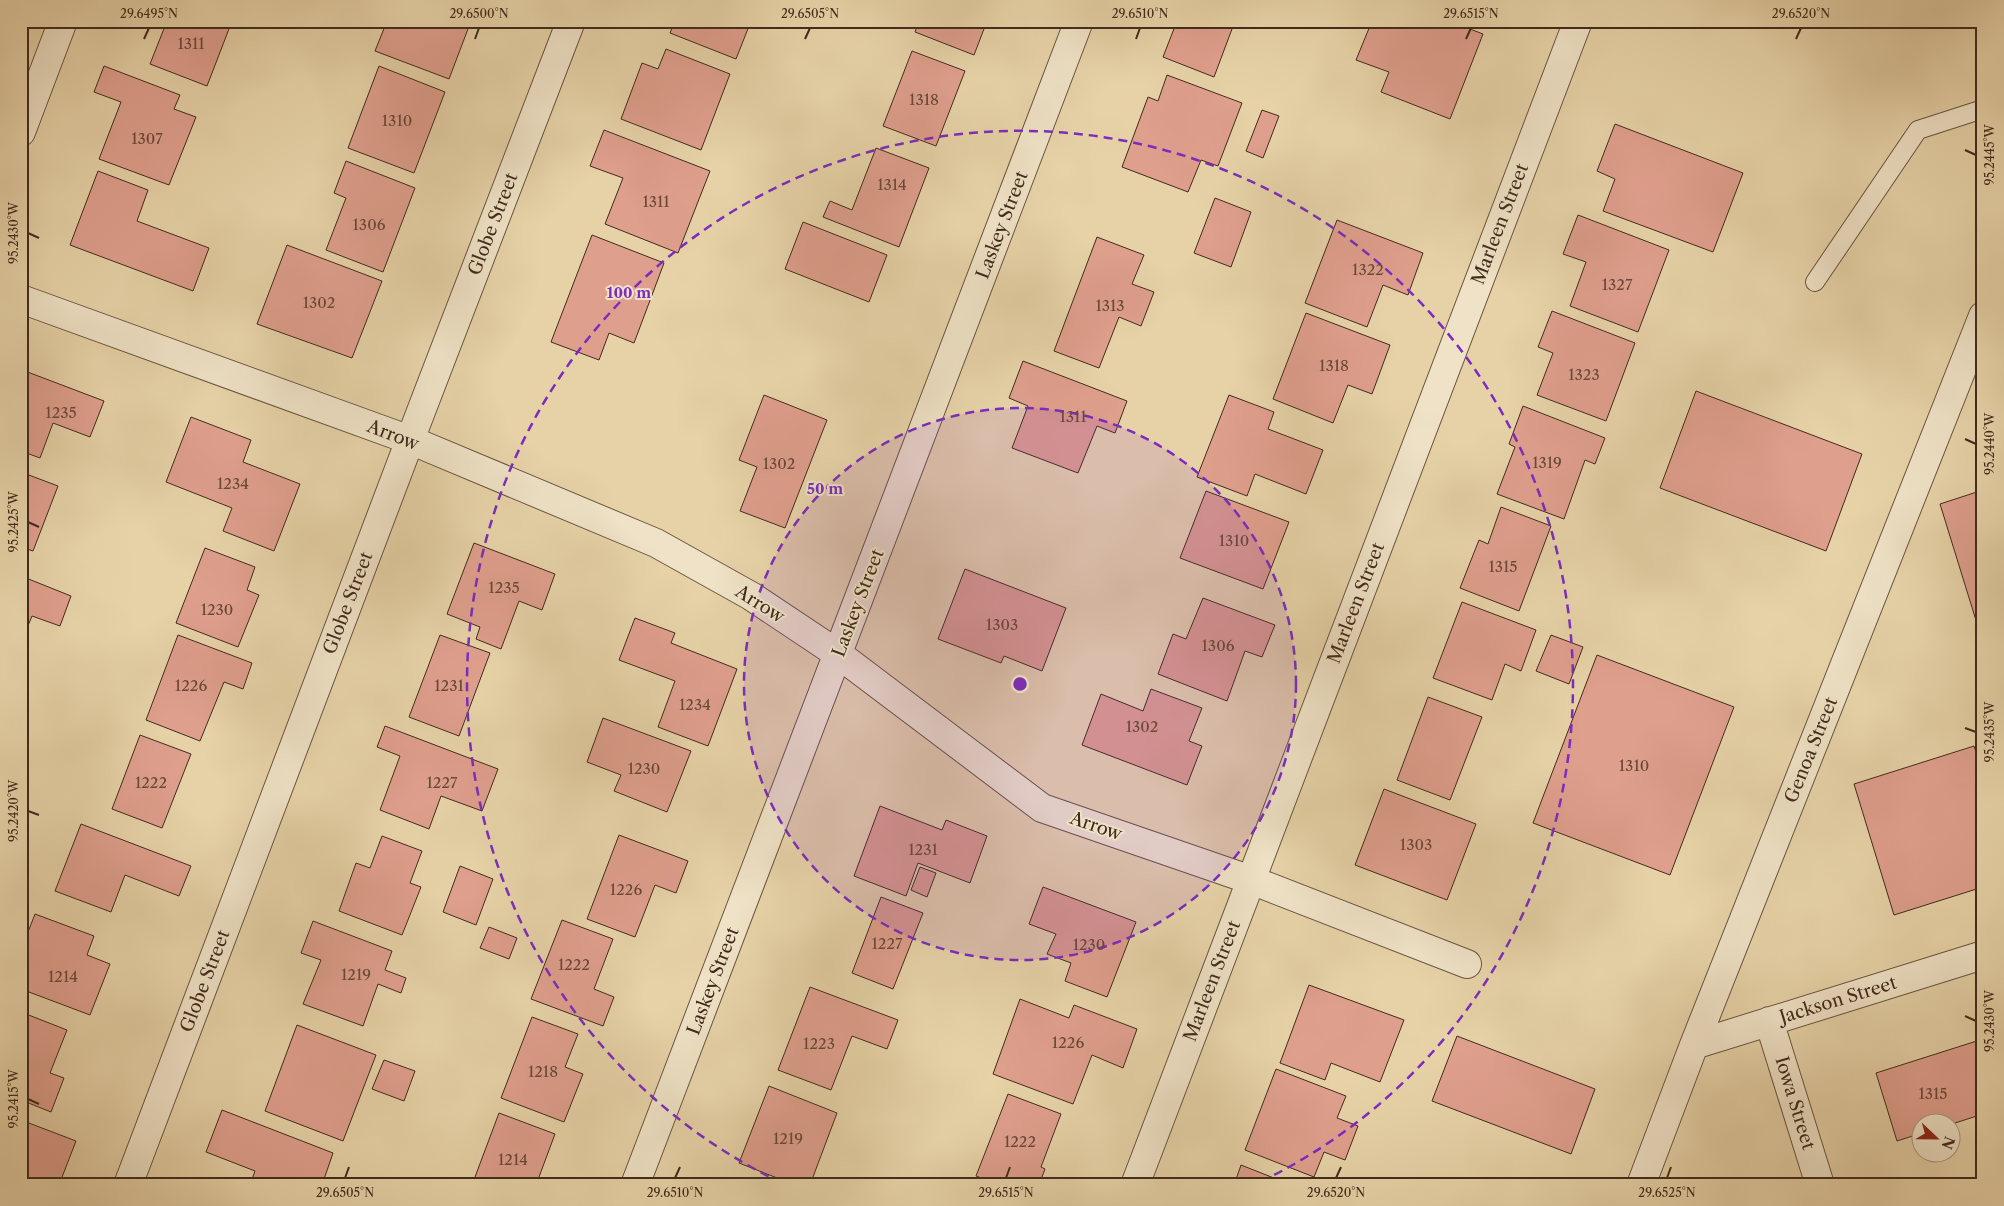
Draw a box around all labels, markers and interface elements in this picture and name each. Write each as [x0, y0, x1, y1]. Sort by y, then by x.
text: 29.6495°N [120, 6, 178, 21]
text: 29.6500°N [449, 6, 509, 21]
text: 29.6505°N [781, 6, 839, 21]
text: 29.6510°N [1112, 6, 1168, 21]
text: 29.6515°N [1443, 6, 1499, 21]
text: 29.6520°N [1772, 6, 1830, 21]
house number: 1311 [177, 34, 205, 53]
house number: 1318 [909, 90, 939, 109]
house number: 1310 [382, 111, 412, 130]
text: 95.2445°W [1982, 124, 1997, 186]
house number: 1307 [131, 129, 163, 148]
street label: Marleen Street [1467, 160, 1533, 288]
street label: Laskey Street [971, 167, 1033, 282]
street label: Globe Street [463, 169, 523, 278]
house number: 1314 [877, 175, 907, 194]
house number: 1311 [642, 192, 670, 211]
text: 95.2430°W [6, 201, 21, 264]
house number: 1306 [353, 215, 386, 234]
house number: 1322 [1352, 260, 1384, 279]
house number: 1327 [1602, 275, 1633, 294]
text: 100 m [607, 283, 651, 302]
house number: 1302 [303, 293, 335, 312]
house number: 1313 [1095, 296, 1125, 315]
house number: 1318 [1319, 356, 1349, 375]
house number: 1323 [1568, 365, 1600, 384]
house number: 1235 [45, 403, 77, 422]
house number: 1311 [1059, 407, 1087, 426]
text: 95.2440°W [1982, 412, 1997, 475]
street label: Arrow [363, 415, 423, 455]
house number: 1319 [1532, 453, 1562, 472]
house number: 1302 [763, 454, 795, 473]
house number: 1234 [217, 474, 249, 493]
text: 50 m [807, 479, 843, 498]
text: 95.2425°W [6, 491, 21, 553]
house number: 1310 [1219, 531, 1249, 550]
street label: Marleen Street [1323, 539, 1389, 667]
street label: Laskey Street [827, 545, 889, 660]
street label: Globe Street [318, 548, 378, 657]
house number: 1315 [1488, 557, 1518, 576]
house number: 1235 [488, 578, 520, 597]
street label: Arrow [731, 580, 790, 628]
house number: 1230 [201, 600, 233, 619]
house number: 1303 [986, 615, 1018, 634]
house number: 1306 [1202, 636, 1235, 655]
centre of rings [1011, 675, 1029, 693]
house number: 1226 [175, 676, 207, 695]
house number: 1231 [434, 676, 464, 695]
street label: Genoa Street [1780, 693, 1842, 806]
house number: 1234 [679, 695, 711, 714]
text: 95.2435°W [1982, 701, 1997, 762]
house number: 1302 [1126, 717, 1158, 736]
house number: 1310 [1619, 756, 1649, 775]
house number: 1230 [628, 759, 660, 778]
house number: 1222 [135, 773, 167, 792]
house number: 1227 [427, 773, 458, 792]
text: 95.2420°W [6, 779, 21, 842]
street label: Arrow [1066, 807, 1126, 845]
house number: 1303 [1400, 835, 1432, 854]
house number: 1231 [908, 840, 938, 859]
house number: 1226 [610, 880, 642, 899]
street label: Marleen Street [1179, 917, 1245, 1045]
street label: Laskey Street [682, 923, 744, 1038]
street label: Globe Street [175, 926, 235, 1035]
house number: 1227 [872, 934, 903, 953]
house number: 1230 [1073, 935, 1105, 954]
house number: 1222 [558, 955, 590, 974]
house number: 1219 [341, 965, 371, 984]
house number: 1214 [48, 967, 78, 986]
street label: Jackson Street [1774, 972, 1900, 1029]
text: 95.2430°W [1982, 989, 1997, 1052]
house number: 1226 [1052, 1033, 1084, 1052]
house number: 1223 [803, 1034, 835, 1053]
street label: Iowa Street [1770, 1054, 1820, 1153]
house number: 1218 [528, 1062, 558, 1081]
text: 95.2415°W [6, 1069, 21, 1129]
house number: 1315 [1918, 1084, 1948, 1103]
north arrow [1912, 1114, 1962, 1164]
house number: 1219 [773, 1129, 803, 1148]
house number: 1222 [1004, 1132, 1036, 1151]
text: N [1937, 1134, 1959, 1152]
house number: 1214 [498, 1150, 528, 1169]
text: 29.6505°N [316, 1185, 374, 1200]
text: 29.6510°N [647, 1185, 703, 1200]
text: 29.6515°N [978, 1185, 1034, 1200]
text: 29.6520°N [1307, 1185, 1365, 1200]
text: 29.6525°N [1638, 1185, 1696, 1200]

